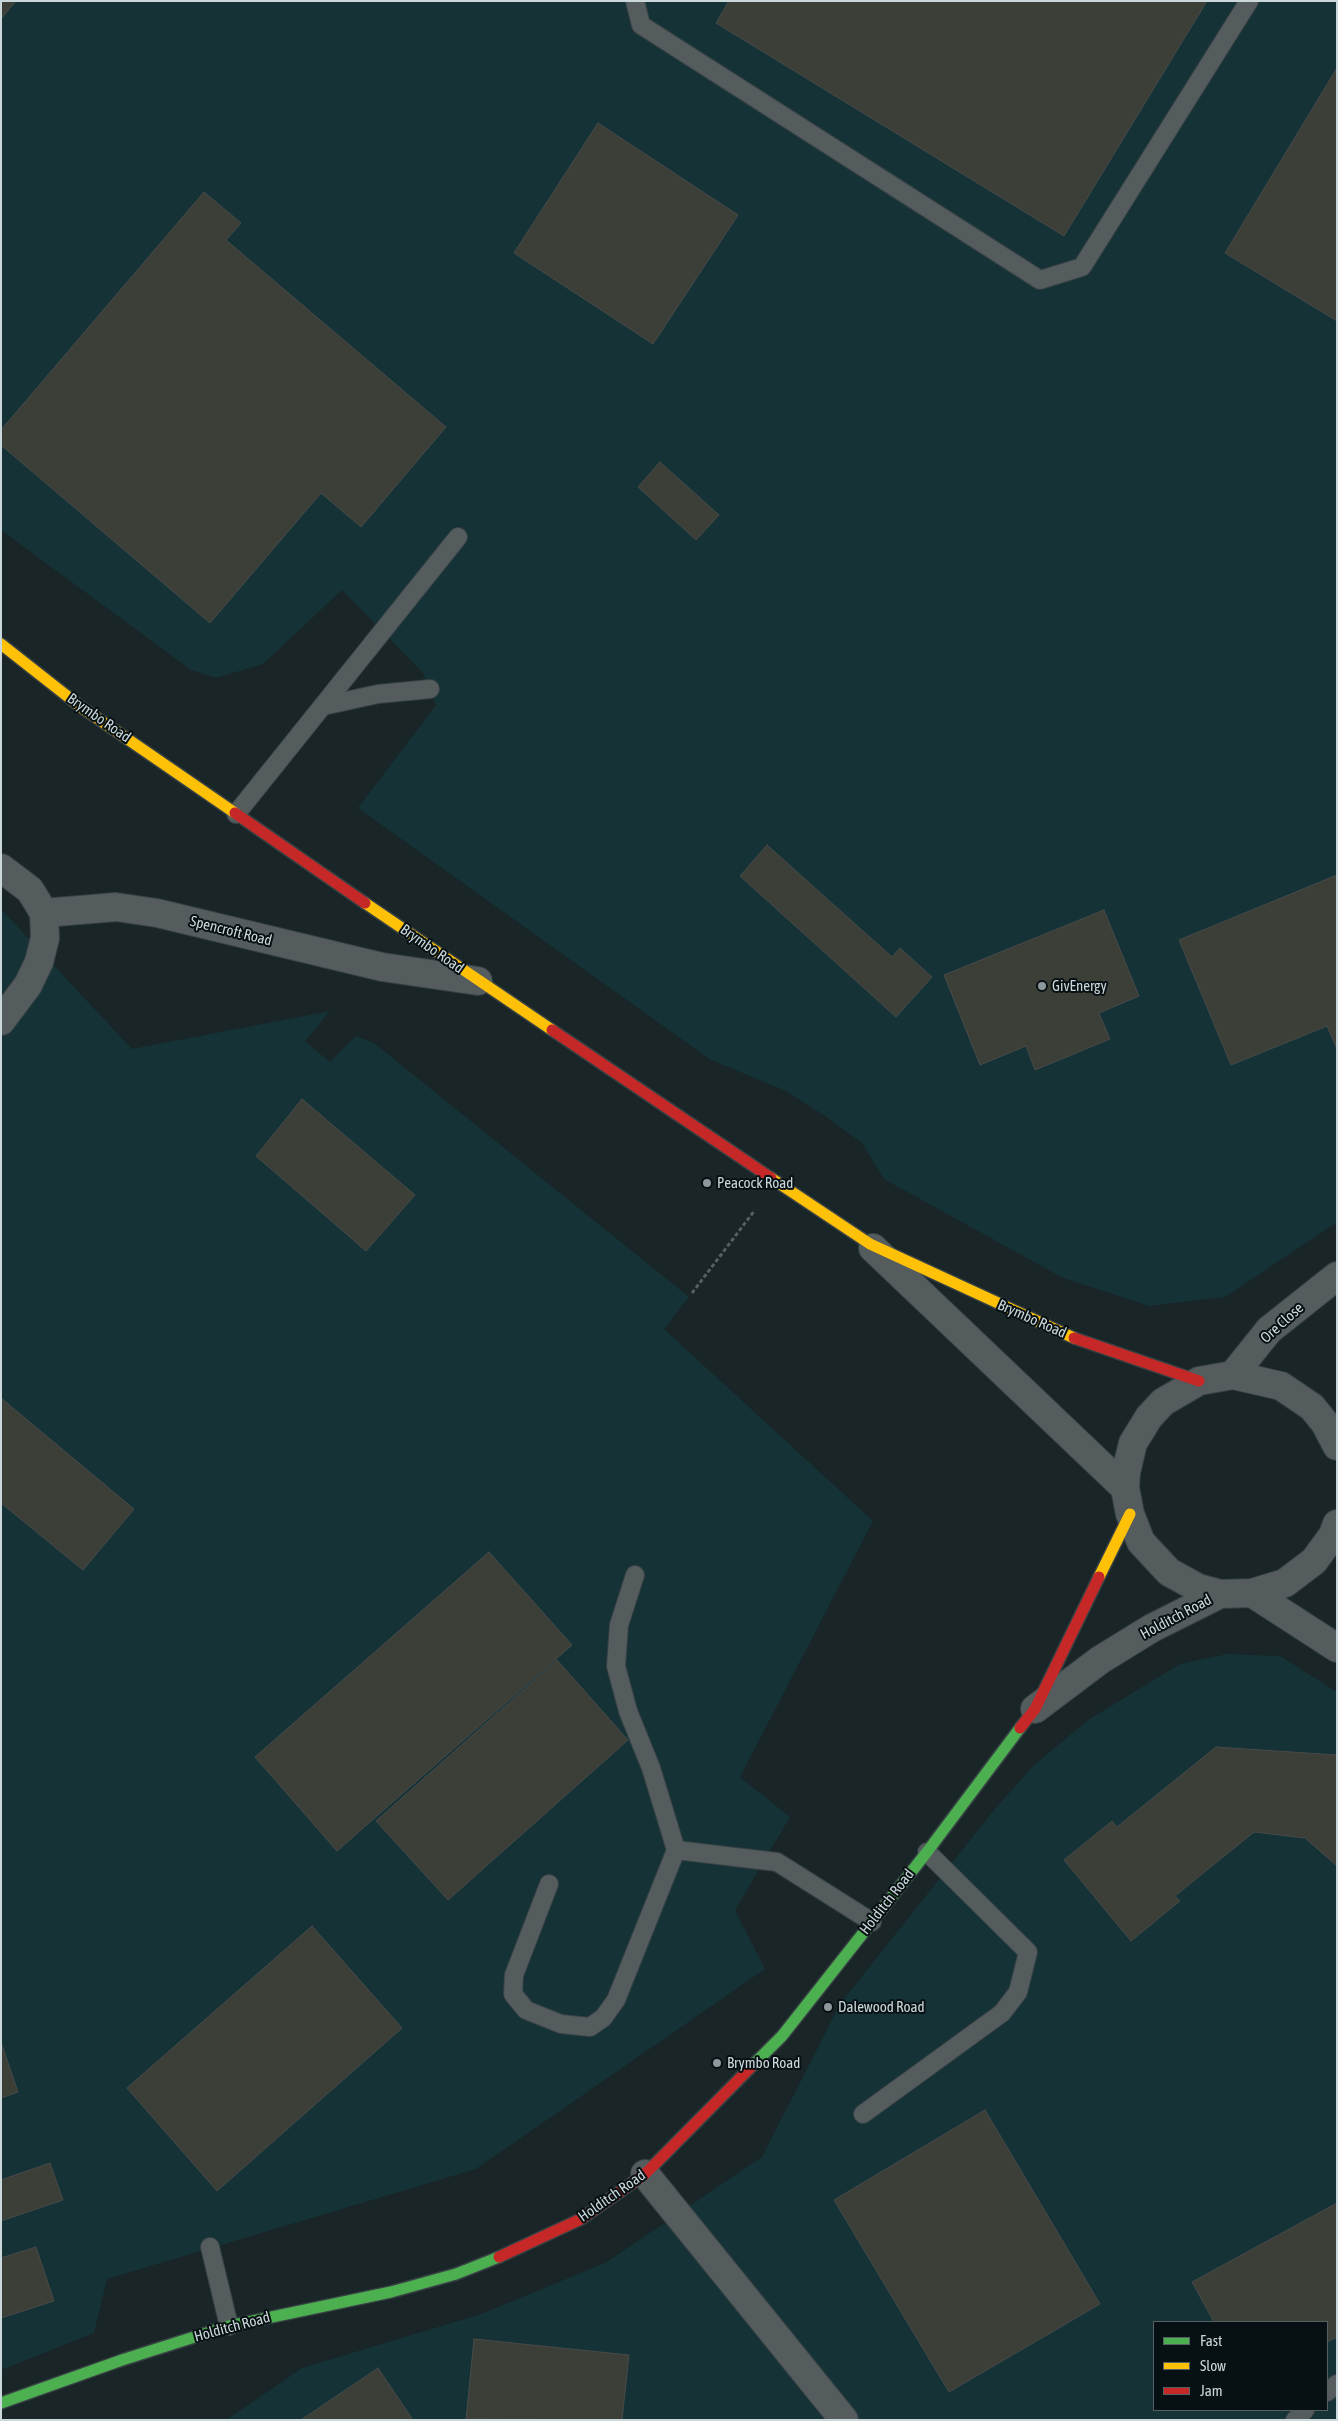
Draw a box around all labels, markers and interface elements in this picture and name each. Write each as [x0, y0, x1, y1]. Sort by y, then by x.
street label: Brymbo Road [64, 690, 134, 746]
street label: Spencroft Road [188, 912, 274, 950]
street label: Brymbo Road [397, 921, 467, 977]
place label: GivEnergy [1052, 977, 1107, 995]
marker: GivEnergy [1036, 980, 1048, 992]
place label: Peacock Road [717, 1174, 793, 1192]
marker: Peacock Road [701, 1177, 713, 1189]
street label: Brymbo Road [995, 1296, 1069, 1342]
street label: Ore Close [1257, 1299, 1307, 1347]
street label: Holditch Road [1137, 1591, 1215, 1643]
street label: Holditch Road [856, 1866, 918, 1938]
place label: Dalewood Road [838, 1998, 925, 2016]
marker: Dalewood Road [822, 2001, 834, 2013]
place label: Brymbo Road [727, 2054, 800, 2072]
marker: Brymbo Road [711, 2057, 723, 2069]
street label: Holditch Road [575, 2166, 649, 2226]
street label: Holditch Road [192, 2308, 272, 2346]
legend [1153, 2321, 1328, 2411]
text: Fast [1200, 2332, 1222, 2349]
text: Slow [1200, 2357, 1226, 2374]
text: Jam [1200, 2382, 1223, 2399]

